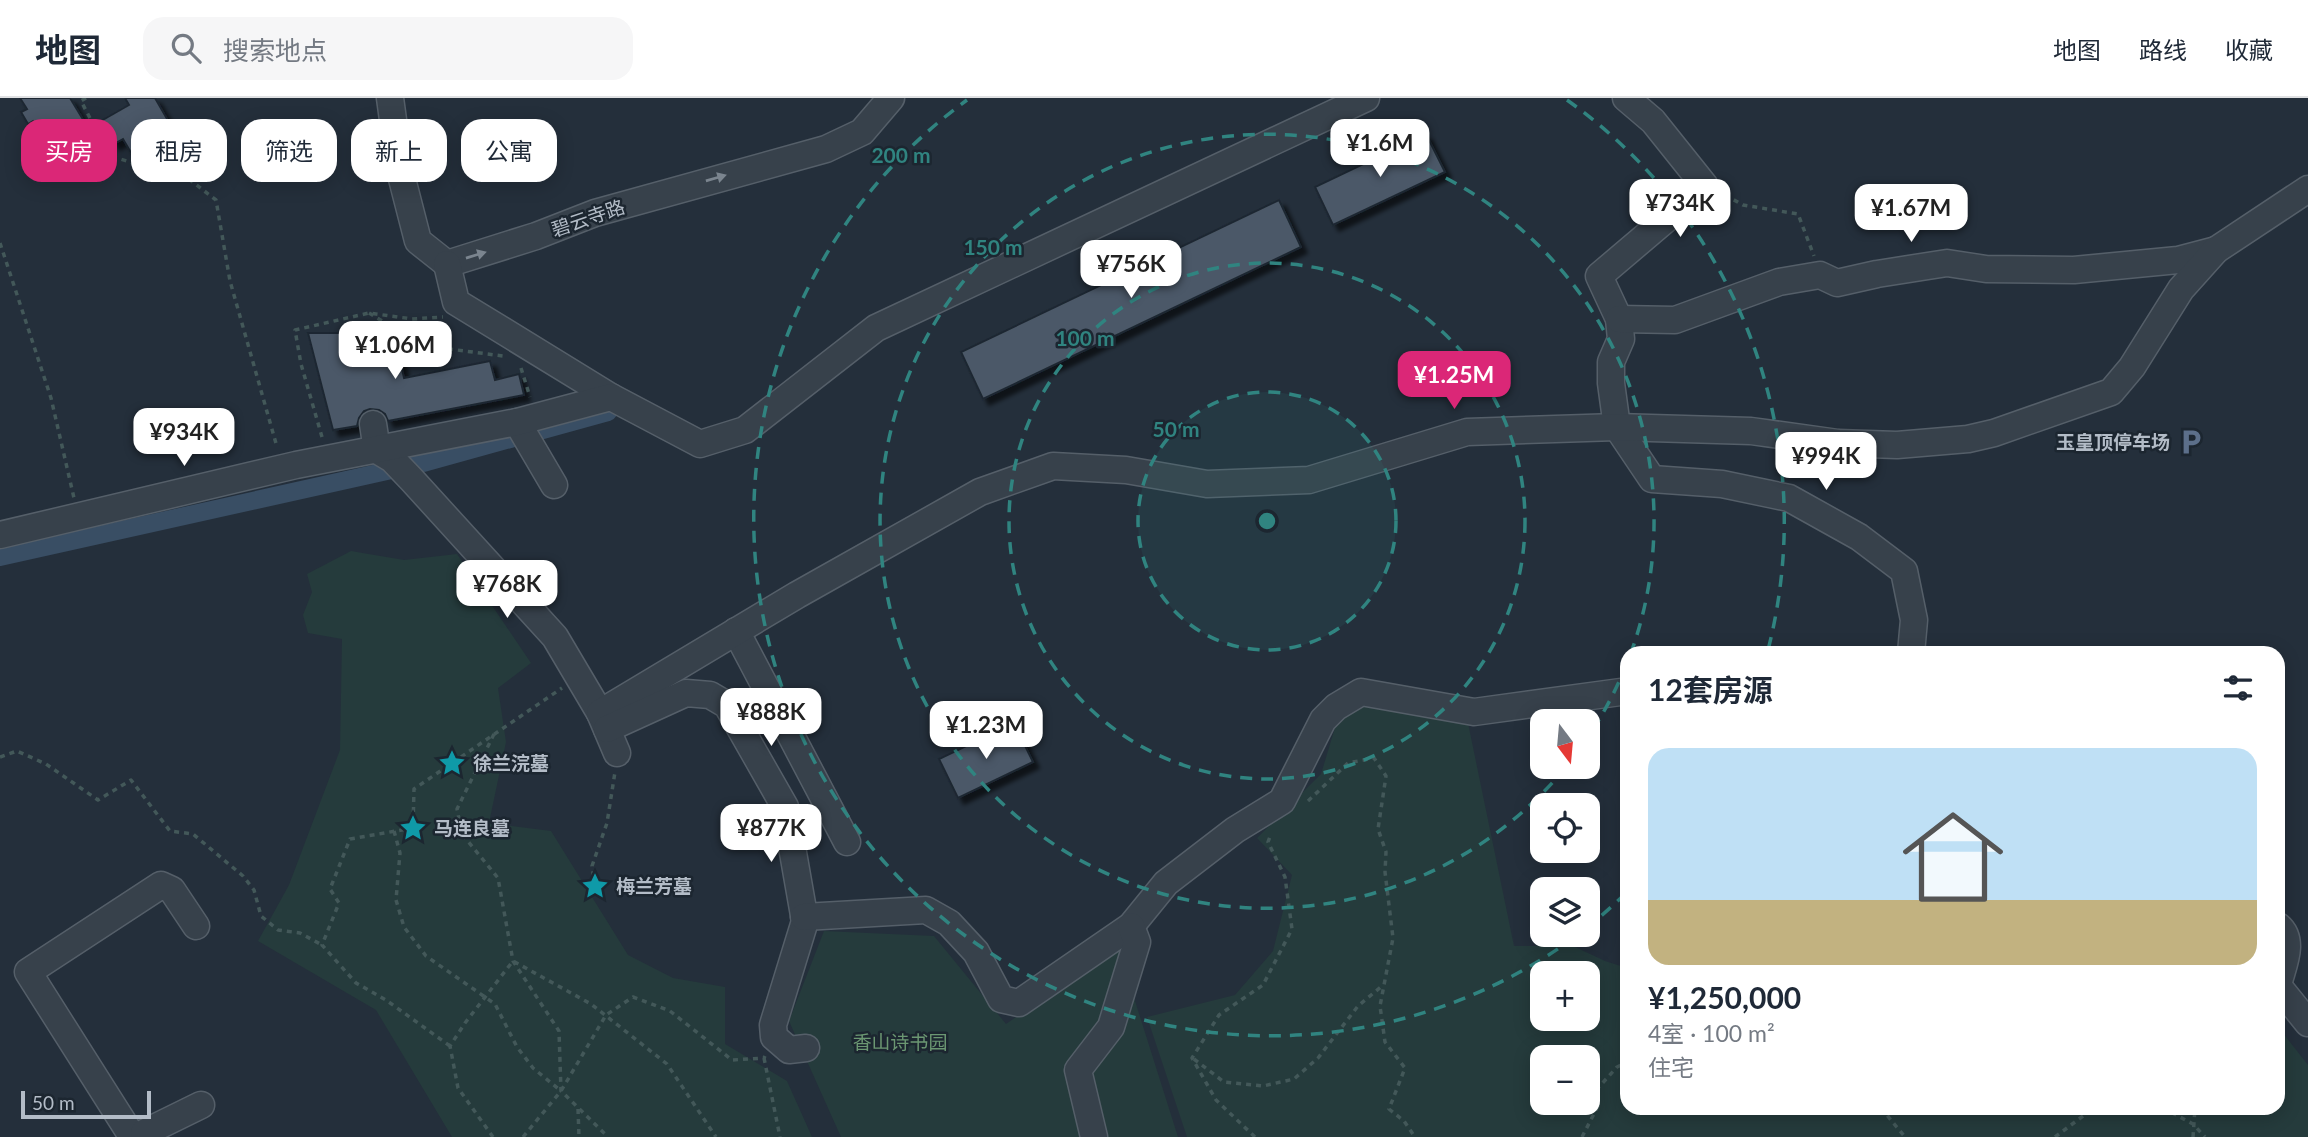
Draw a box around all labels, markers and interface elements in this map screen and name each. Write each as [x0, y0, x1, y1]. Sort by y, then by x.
search box [143, 17, 633, 80]
text: 地图 [35, 29, 101, 69]
icon: search [167, 29, 205, 67]
text: 搜索地点 [223, 34, 327, 66]
text: 地图 [2053, 35, 2101, 64]
text: 路线 [2139, 35, 2187, 64]
text: 收藏 [2225, 35, 2273, 64]
chip: 买房 [21, 119, 117, 182]
chip: 租房 [131, 119, 227, 182]
chip: 筛选 [241, 119, 337, 182]
chip: 新上 [351, 119, 447, 182]
chip: 公寓 [461, 119, 557, 182]
pin: ¥1.6M [1331, 120, 1429, 179]
text: ¥1.6M [1346, 128, 1414, 156]
text: 200 m [871, 142, 931, 167]
one-way arrow [705, 172, 727, 183]
pin: ¥734K [1631, 180, 1729, 239]
pin: ¥1.67M [1854, 184, 1968, 244]
text: ¥734K [1645, 188, 1715, 216]
text: ¥1.67M [1871, 193, 1951, 221]
street label: 碧云寺路 [548, 194, 628, 241]
text: 150 m [963, 234, 1023, 259]
pin: ¥756K [1082, 240, 1180, 300]
one-way arrow [466, 249, 487, 260]
text: ¥756K [1096, 249, 1166, 277]
pin: ¥1.06M [338, 322, 452, 381]
text: 100 m [1055, 325, 1115, 350]
text: ¥1.06M [355, 330, 435, 358]
pin: ¥1.25M [1397, 352, 1511, 411]
text: ¥1.25M [1414, 360, 1494, 388]
pin: ¥934K [135, 408, 233, 468]
text: 50 m [1152, 416, 1200, 441]
text: ¥934K [149, 417, 219, 445]
parking icon: 玉皇顶停车场 [2176, 427, 2206, 457]
place label: 玉皇顶停车场 [2056, 430, 2170, 453]
pin: ¥994K [1777, 432, 1875, 492]
text: ¥994K [1791, 441, 1861, 469]
centre of rings [1255, 509, 1279, 533]
pin: ¥768K [458, 560, 556, 620]
text: ¥768K [472, 569, 542, 597]
icon: filters [2219, 669, 2257, 707]
text: 12套房源 [1648, 671, 1773, 707]
pin: ¥888K [722, 688, 820, 748]
text: ¥888K [736, 697, 806, 725]
pin: ¥1.23M [929, 702, 1043, 761]
north arrow [1530, 709, 1600, 779]
map controls [1530, 709, 1600, 1115]
text: ¥1.23M [946, 710, 1026, 738]
place icon: 徐兰浣墓 [437, 748, 467, 778]
place label: 徐兰浣墓 [473, 751, 549, 774]
button: locate [1530, 793, 1600, 863]
icon: home [1890, 794, 2016, 920]
pin: ¥877K [722, 804, 820, 864]
place icon: 马连良墓 [398, 813, 428, 843]
text: ¥877K [736, 813, 806, 841]
place label: 马连良墓 [434, 816, 510, 839]
place icon: 梅兰芳墓 [580, 871, 610, 901]
place label: 梅兰芳墓 [616, 874, 692, 897]
button: layers [1530, 877, 1600, 947]
button: + [1530, 961, 1600, 1031]
text: ¥1,250,000 [1648, 979, 1801, 1015]
text: 4室 · 100 m² [1648, 1019, 1775, 1047]
park label: 香山诗书园 [852, 1030, 948, 1053]
button: − [1530, 1045, 1600, 1115]
text: 住宅 [1648, 1053, 1694, 1081]
scale bar [21, 1088, 150, 1120]
text: 50 m [32, 1091, 75, 1114]

